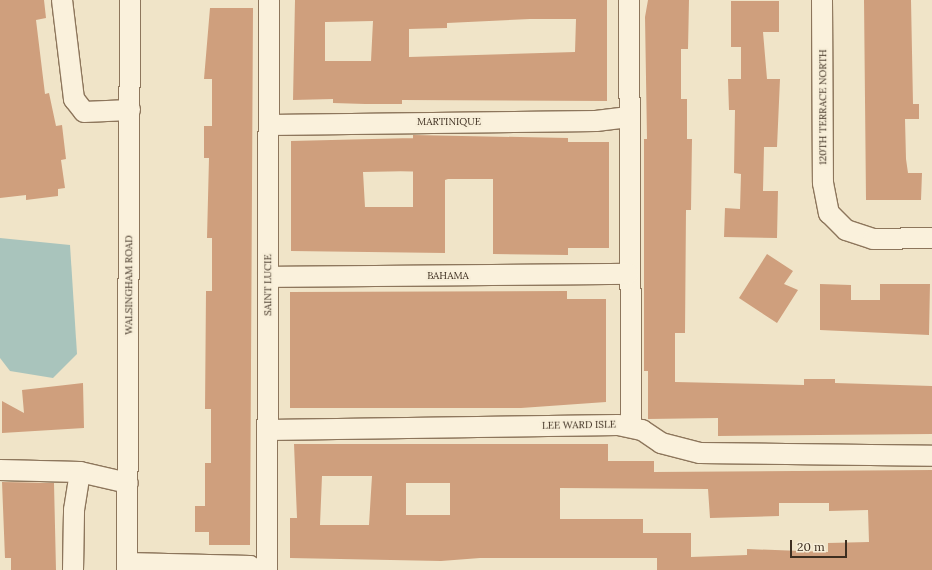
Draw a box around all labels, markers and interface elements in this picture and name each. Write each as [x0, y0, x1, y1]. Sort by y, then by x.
street label: 120TH TERRACE NORTH [817, 49, 829, 165]
street label: MARTINIQUE [417, 116, 481, 128]
street label: WALSINGHAM ROAD [123, 235, 135, 335]
street label: SAINT LUCIE [262, 254, 274, 316]
street label: BAHAMA [427, 270, 469, 282]
street label: LEE WARD ISLE [542, 418, 616, 432]
scale bar [792, 532, 849, 558]
text: 20 m [797, 539, 825, 554]

